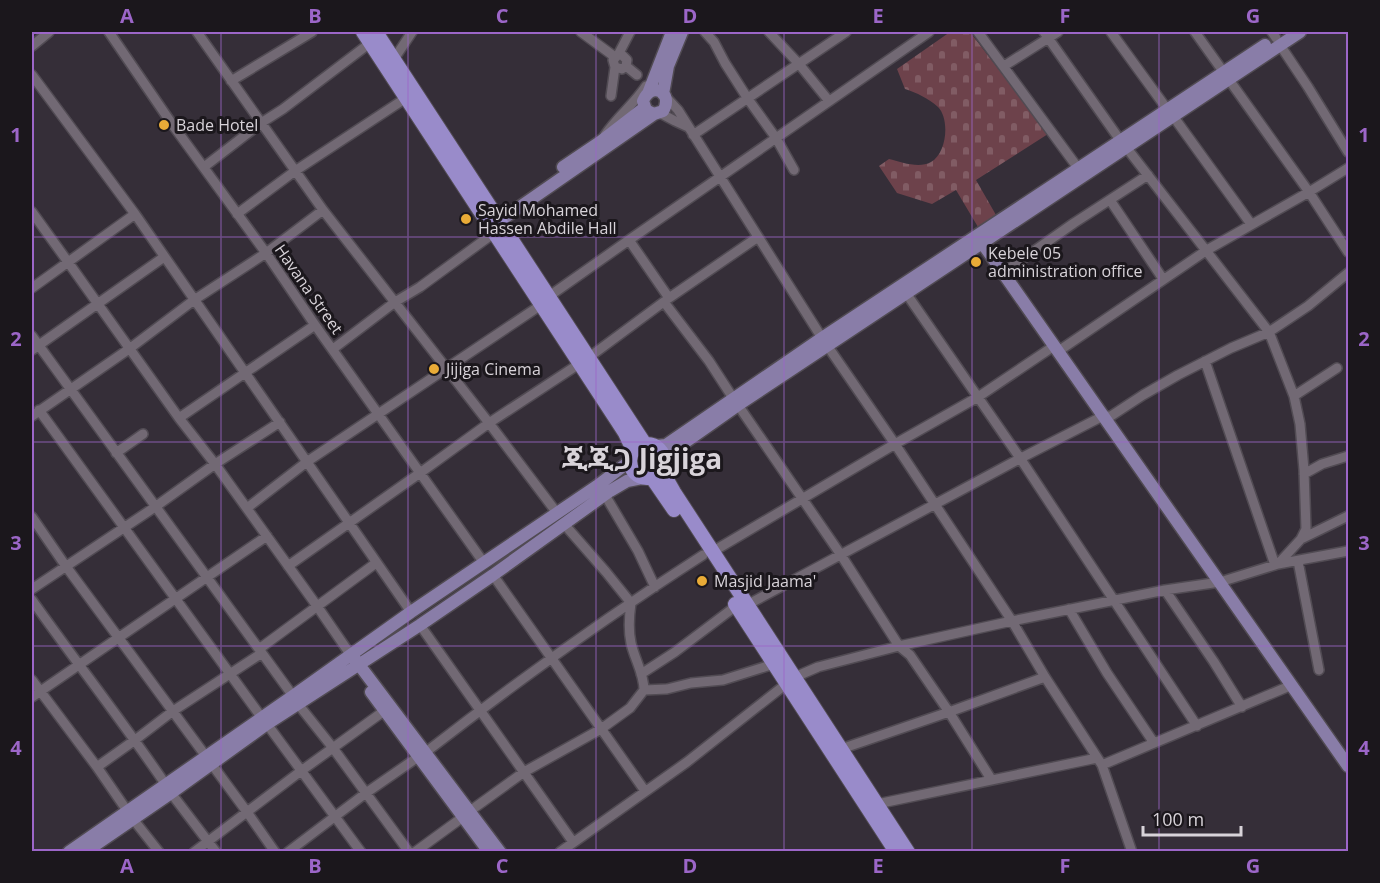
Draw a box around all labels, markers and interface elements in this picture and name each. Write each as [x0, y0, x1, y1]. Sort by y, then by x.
text: A [120, 2, 134, 29]
text: B [308, 2, 322, 29]
text: C [496, 2, 509, 29]
text: D [683, 2, 697, 29]
text: E [872, 2, 884, 29]
text: F [1060, 2, 1070, 29]
text: G [1246, 2, 1260, 29]
place label: Bade Hotel [176, 114, 258, 136]
marker: Bade Hotel [157, 118, 171, 132]
text: 1 [10, 121, 22, 148]
text: 1 [1358, 121, 1370, 148]
place label: Sayid Mohamed Hassen Abdile Hall [478, 199, 617, 239]
marker: Sayid Mohamed Hassen Abdile Hall [459, 212, 473, 226]
street label: Havana Street [270, 240, 348, 339]
place label: Kebele 05 administration office [988, 242, 1143, 282]
marker: Kebele 05 administration office [969, 255, 983, 269]
text: 2 [10, 325, 22, 352]
text: 2 [1358, 325, 1370, 352]
place label: Jijiga Cinema [444, 358, 541, 380]
marker: Jijiga Cinema [427, 362, 441, 376]
district label: ጂጂጋ Jigjiga [562, 439, 722, 477]
text: 3 [10, 529, 22, 556]
text: 3 [1358, 529, 1370, 556]
place label: Masjid Jaama' [714, 570, 816, 592]
marker: Masjid Jaama' [695, 574, 709, 588]
text: 4 [10, 734, 22, 761]
text: 4 [1358, 734, 1370, 761]
scale bar [1143, 799, 1240, 837]
text: 100 m [1152, 807, 1204, 831]
text: A [120, 852, 134, 879]
text: B [308, 852, 322, 879]
text: C [496, 852, 509, 879]
text: D [683, 852, 697, 879]
text: E [872, 852, 884, 879]
text: F [1060, 852, 1070, 879]
text: G [1246, 852, 1260, 879]

